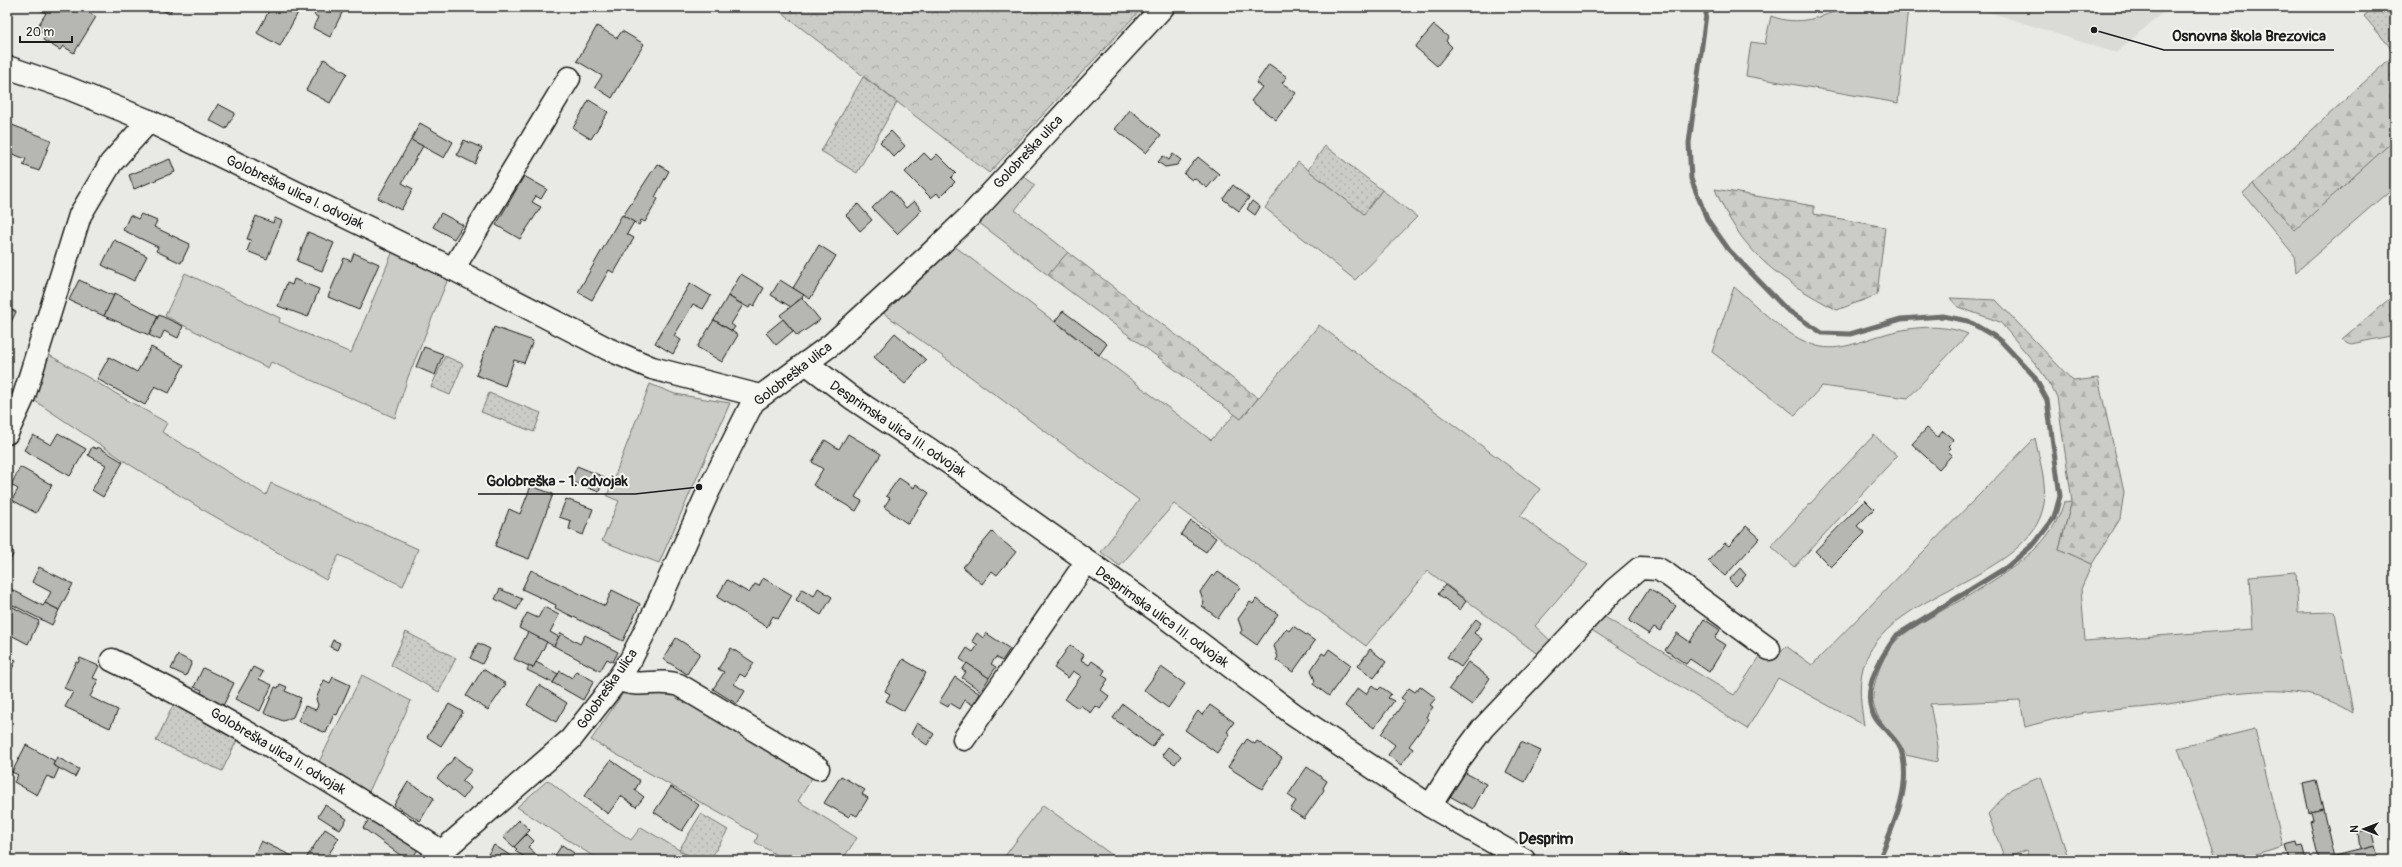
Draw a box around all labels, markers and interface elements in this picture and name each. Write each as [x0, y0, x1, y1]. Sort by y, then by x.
scale bar [20, 18, 72, 44]
callout: Osnovna škola Brezovica [2164, 23, 2334, 50]
text: 20 m [26, 25, 55, 40]
text: Osnovna škola Brezovica [2172, 27, 2326, 46]
street label: Golobreška ulica [990, 112, 1066, 192]
street label: Golobreška ulica I. odvojak [223, 151, 367, 233]
street label: Golobreška ulica [751, 338, 835, 410]
street label: Desprimska ulica III. odvojak [827, 377, 970, 481]
callout: Golobreška - 1. odvojak [478, 467, 635, 494]
text: Golobreška - 1. odvojak [486, 472, 629, 491]
street label: Desprimska ulica III. odvojak [1092, 563, 1232, 671]
street label: Golobreška ulica [573, 646, 641, 732]
street label: Golobreška ulica II. odvojak [207, 704, 349, 798]
north arrow [2344, 809, 2384, 849]
text: N [2348, 825, 2361, 833]
district label: Desprim [1518, 829, 1574, 849]

